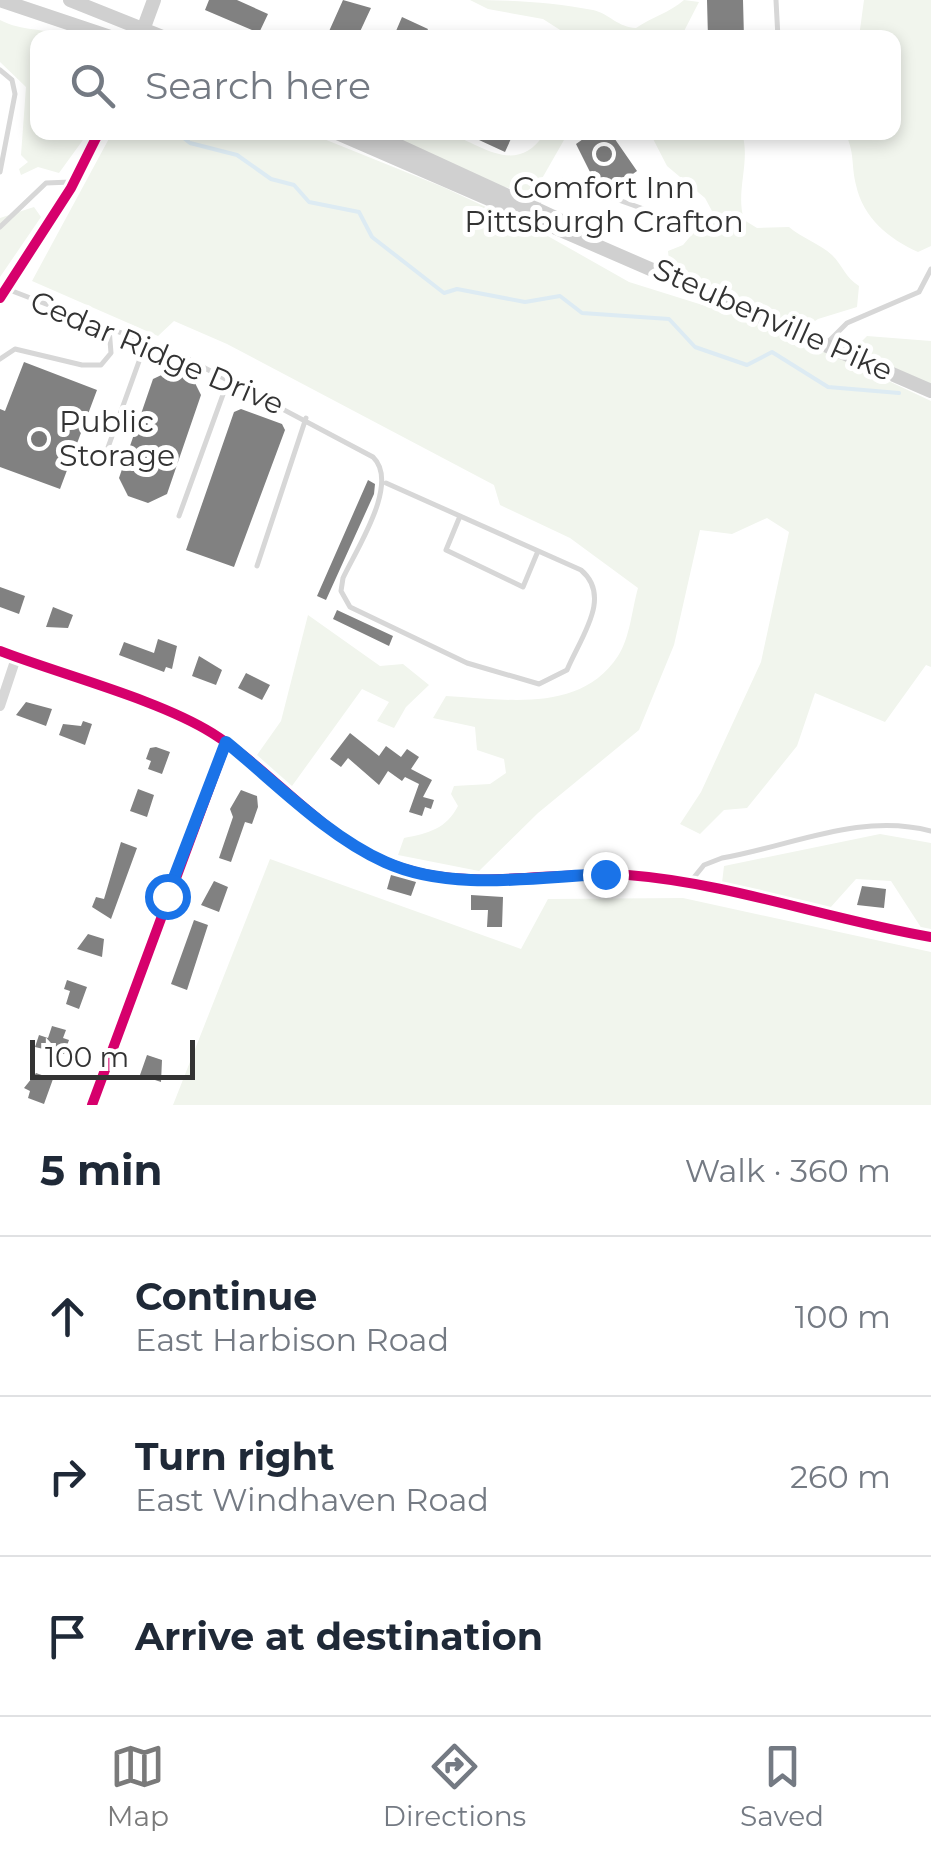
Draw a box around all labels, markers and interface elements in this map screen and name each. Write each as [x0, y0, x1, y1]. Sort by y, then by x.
search box [30, 30, 901, 140]
icon: search [65, 58, 120, 113]
text: Search here [145, 62, 371, 109]
marker: Comfort Inn Pittsburgh Crafton [593, 143, 615, 165]
place label: Comfort Inn Pittsburgh Crafton [464, 169, 744, 240]
street label: Steubenville Pike [648, 250, 899, 389]
street label: Cedar Ridge Drive [25, 282, 290, 423]
place label: Public Storage [59, 403, 175, 474]
marker: Public Storage [28, 428, 50, 450]
route end [583, 852, 629, 898]
route start [145, 874, 191, 920]
scale bar [30, 1035, 195, 1080]
text: 100 m [45, 1040, 129, 1074]
text: 5 min [40, 1144, 163, 1196]
text: Walk · 360 m [685, 1151, 891, 1190]
text: Continue [135, 1273, 317, 1320]
icon: ahead [40, 1289, 95, 1344]
text: 100 m [795, 1297, 891, 1336]
text: East Harbison Road [135, 1320, 449, 1359]
text: Turn right [135, 1433, 334, 1480]
icon: right [40, 1449, 95, 1504]
text: 260 m [790, 1457, 891, 1496]
text: East Windhaven Road [135, 1480, 489, 1519]
icon: arrive [40, 1609, 95, 1664]
text: Arrive at destination [135, 1613, 543, 1660]
tab: Map [107, 1739, 169, 1833]
tab: Directions [383, 1739, 526, 1833]
tab: Saved [740, 1739, 824, 1833]

